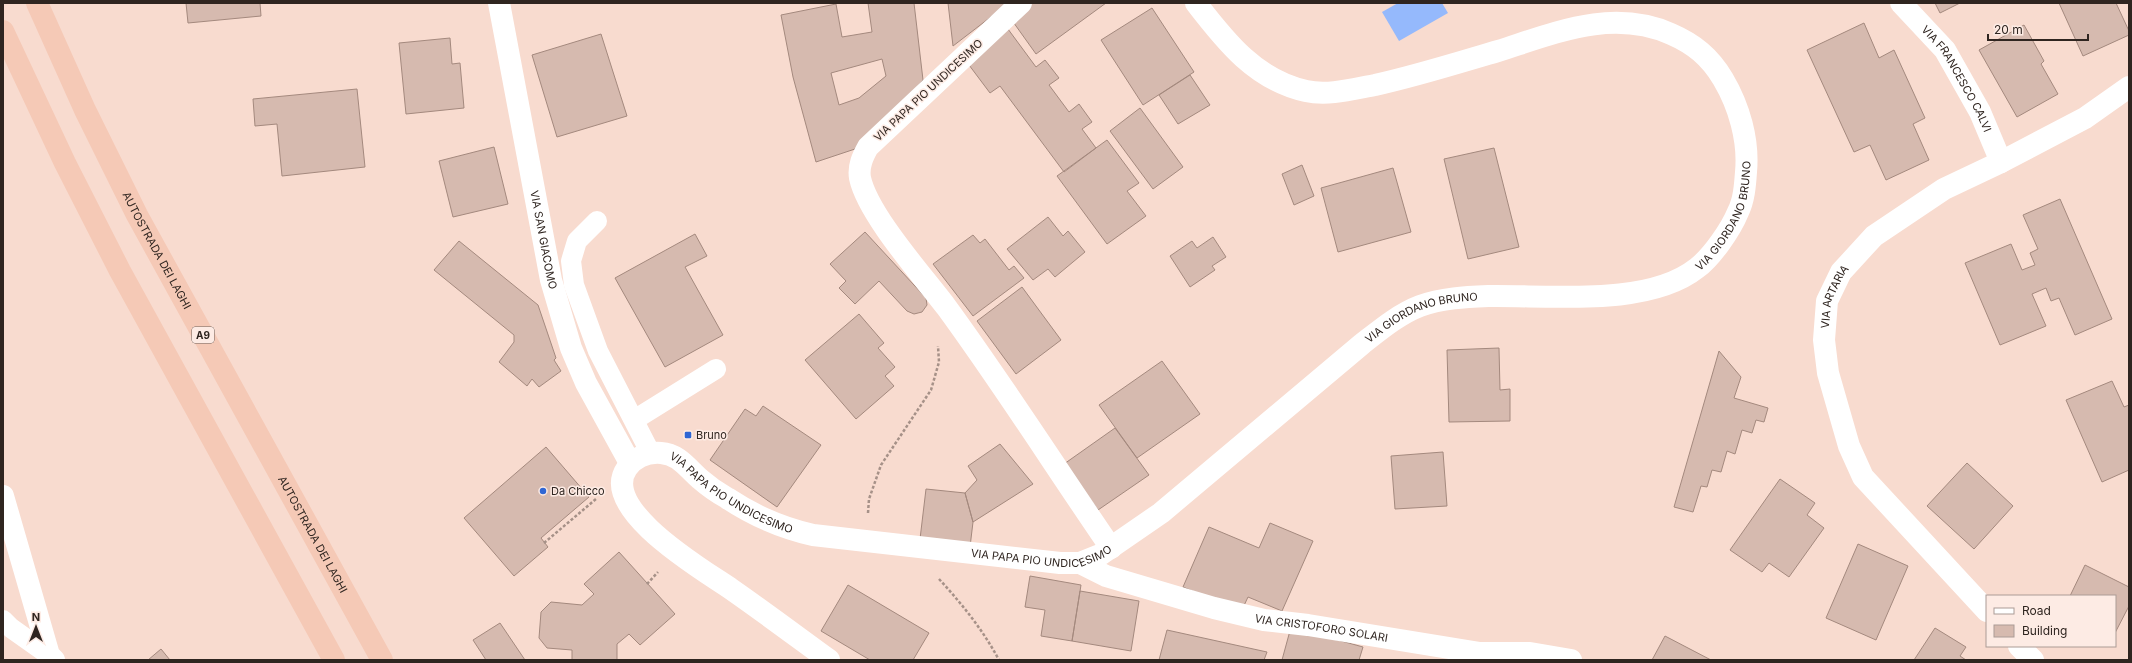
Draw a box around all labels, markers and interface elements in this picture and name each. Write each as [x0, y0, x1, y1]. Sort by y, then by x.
scale bar [1988, 16, 2088, 42]
street label: VIA FRANCESCO CALVI [1919, 22, 1995, 134]
text: 20 m [1994, 22, 2023, 37]
street label: VIA PAPA PIO UNDICESIMO [871, 36, 985, 144]
street label: VIA GIORDANO BRUNO [1692, 161, 1754, 274]
street label: AUTOSTRADA DEI LAGHI [120, 189, 194, 311]
street label: VIA SAN GIACOMO [527, 189, 560, 291]
street label: VIA ARTARIA [1818, 261, 1852, 329]
street label: VIA GIORDANO BRUNO [1362, 290, 1478, 346]
road number: A9 [192, 327, 214, 343]
place label: Bruno [696, 428, 727, 442]
marker: Bruno [683, 430, 693, 440]
street label: VIA PAPA PIO UNDICESIMO [668, 449, 795, 536]
street label: AUTOSTRADA DEI LAGHI [275, 473, 351, 595]
place label: Da Chicco [551, 484, 605, 498]
marker: Da Chicco [538, 486, 548, 496]
street label: VIA PAPA PIO UNDICESIMO [970, 542, 1114, 570]
legend [1986, 595, 2116, 647]
text: Road [2022, 603, 2051, 618]
north arrow [16, 607, 56, 647]
text: N [32, 610, 40, 624]
street label: VIA CRISTOFORO SOLARI [1253, 611, 1389, 645]
text: Building [2022, 623, 2067, 638]

